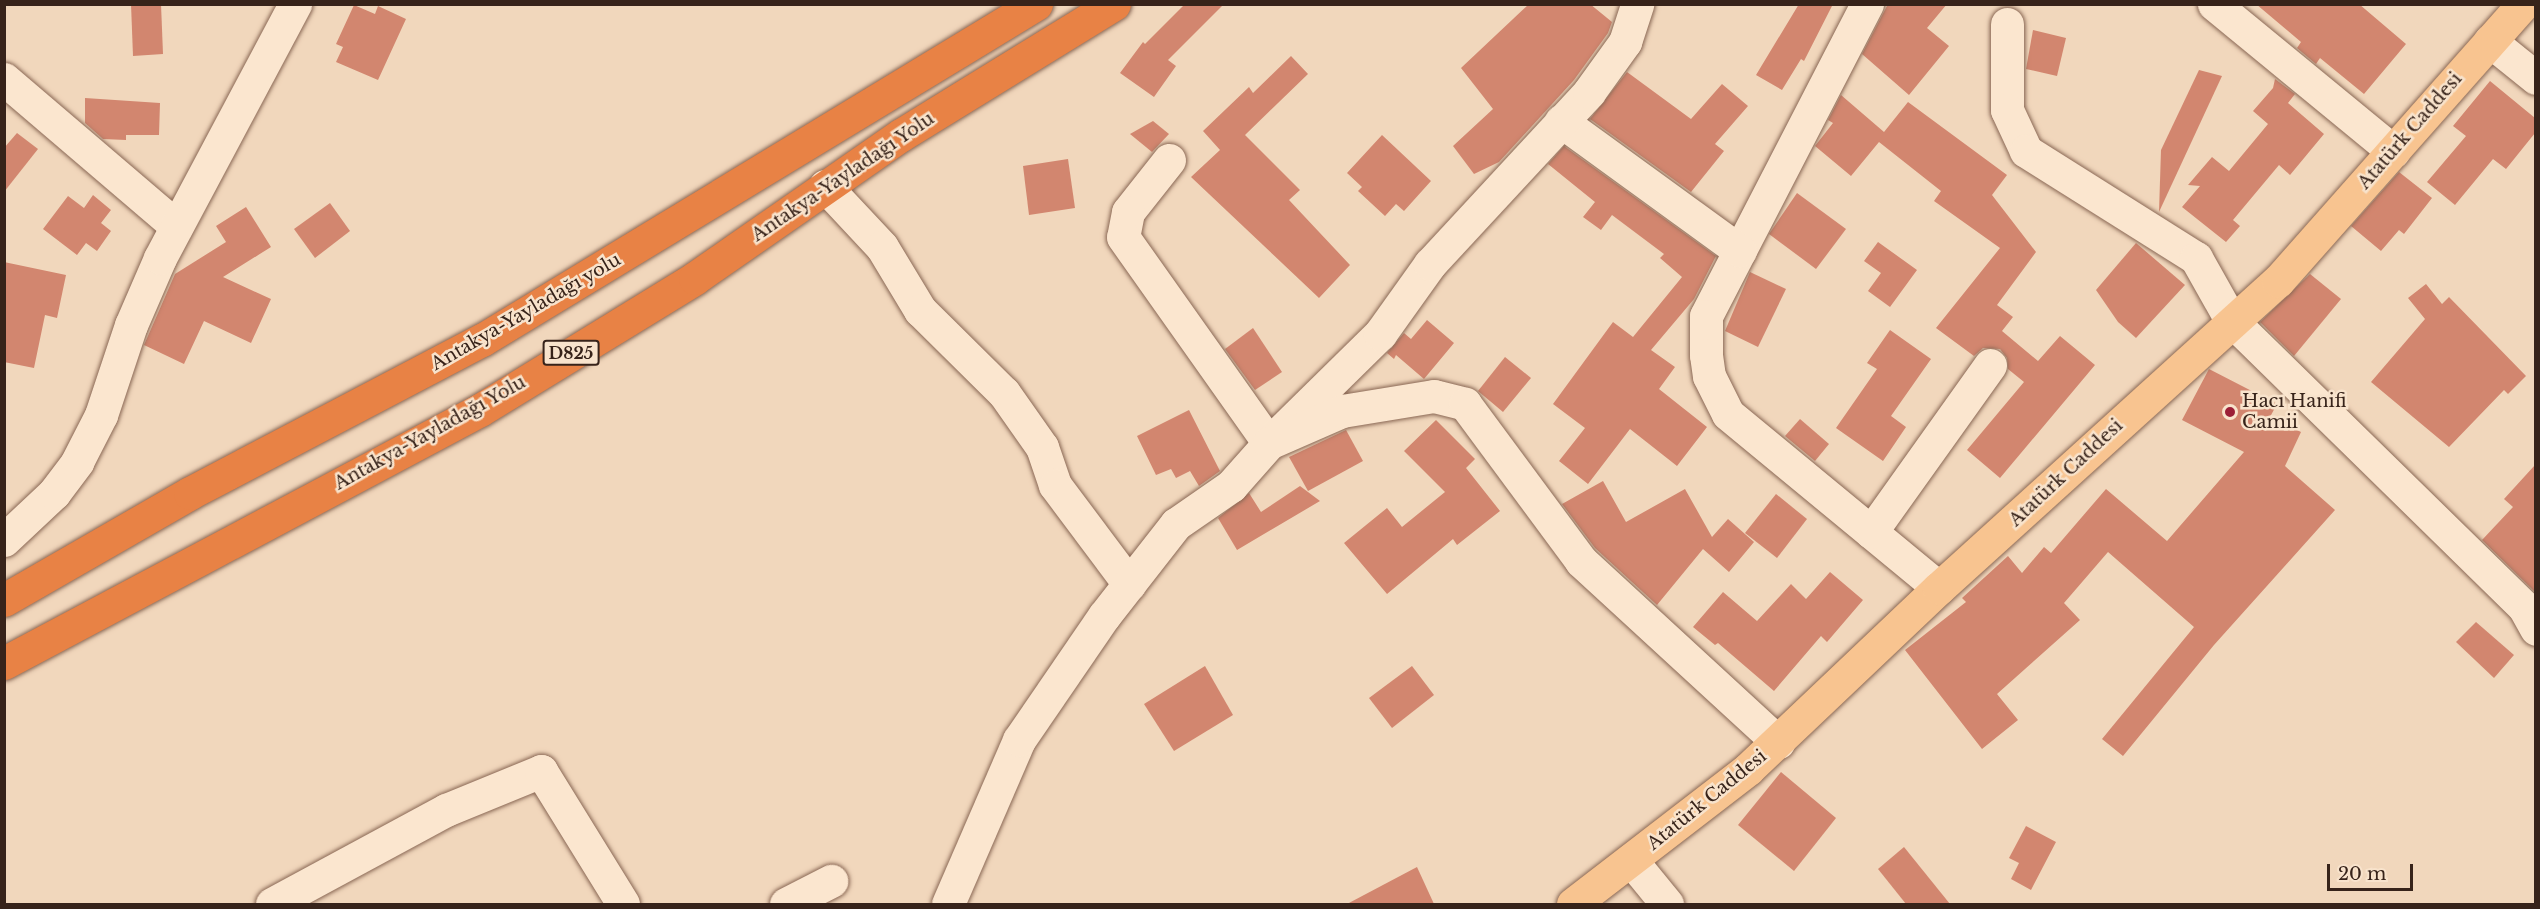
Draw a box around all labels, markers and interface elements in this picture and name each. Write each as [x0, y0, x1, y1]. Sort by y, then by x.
street label: Atatürk Caddesi [2353, 68, 2467, 194]
street label: Antakya-Yayladağı Yolu [747, 108, 939, 246]
street label: Antakya-Yayladağı yolu [427, 249, 625, 375]
road number: D825 [542, 340, 600, 366]
street label: Antakya-Yayladağı Yolu [330, 371, 530, 495]
place label: Hacı Hanifi Camii [2242, 391, 2346, 434]
marker: Hacı Hanifi Camii [2223, 405, 2237, 419]
street label: Atatürk Caddesi [2005, 415, 2127, 531]
street label: Atatürk Caddesi [1643, 745, 1771, 855]
scale bar [2330, 852, 2416, 890]
text: 20 m [2338, 863, 2386, 885]

